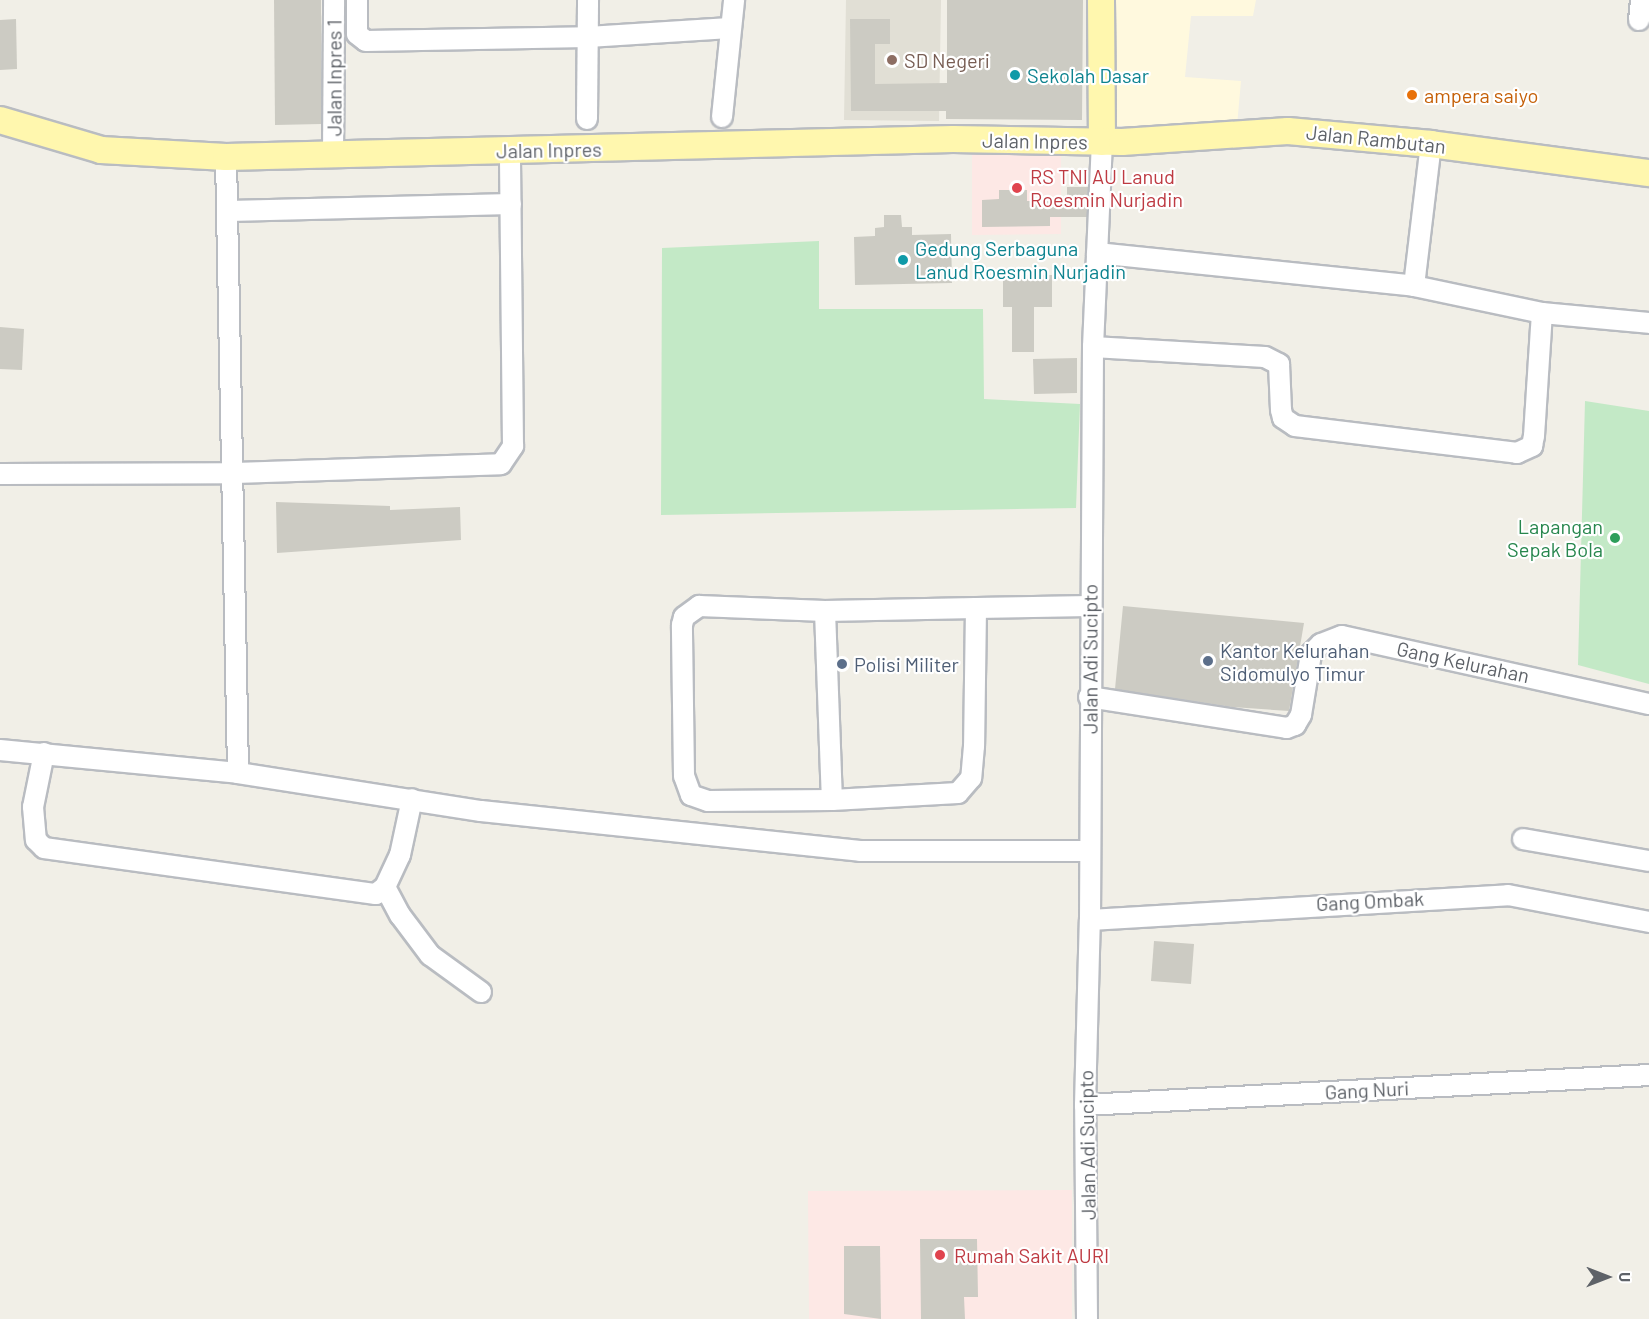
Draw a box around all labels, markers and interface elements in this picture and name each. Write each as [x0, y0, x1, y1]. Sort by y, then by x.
street label: Jalan Inpres 1 [322, 20, 346, 136]
place label: SD Negeri [904, 48, 990, 72]
marker: SD Negeri [885, 53, 899, 67]
place label: Sekolah Dasar [1027, 63, 1149, 87]
marker: Sekolah Dasar [1008, 68, 1022, 82]
place label: ampera saiyo [1424, 83, 1538, 107]
marker: ampera saiyo [1405, 88, 1419, 102]
street label: Jalan Rambutan [1305, 120, 1447, 158]
street label: Jalan Inpres [982, 128, 1088, 154]
street label: Jalan Inpres [496, 137, 602, 163]
place label: RS TNI AU Lanud Roesmin Nurjadin [1030, 164, 1183, 211]
marker: RS TNI AU Lanud Roesmin Nurjadin [1008, 179, 1026, 197]
place label: Gedung Serbaguna Lanud Roesmin Nurjadin [915, 237, 1126, 284]
marker: Gedung Serbaguna Lanud Roesmin Nurjadin [896, 253, 910, 267]
place label: Lapangan Sepak Bola [1507, 514, 1603, 561]
marker: Lapangan Sepak Bola [1608, 531, 1622, 545]
street label: Jalan Adi Sucipto [1078, 584, 1102, 734]
street label: Gang Kelurahan [1394, 636, 1532, 688]
place label: Kantor Kelurahan Sidomulyo Timur [1220, 638, 1370, 685]
place label: Polisi Militer [854, 652, 959, 676]
marker: Kantor Kelurahan Sidomulyo Timur [1201, 654, 1215, 668]
marker: Polisi Militer [835, 657, 849, 671]
street label: Gang Ombak [1315, 886, 1425, 916]
street label: Jalan Adi Sucipto [1074, 1070, 1100, 1220]
street label: Gang Nuri [1324, 1076, 1410, 1104]
place label: Rumah Sakit AURI [954, 1243, 1109, 1267]
marker: Rumah Sakit AURI [931, 1246, 949, 1264]
north arrow [1577, 1247, 1637, 1307]
text: U [1616, 1272, 1635, 1282]

